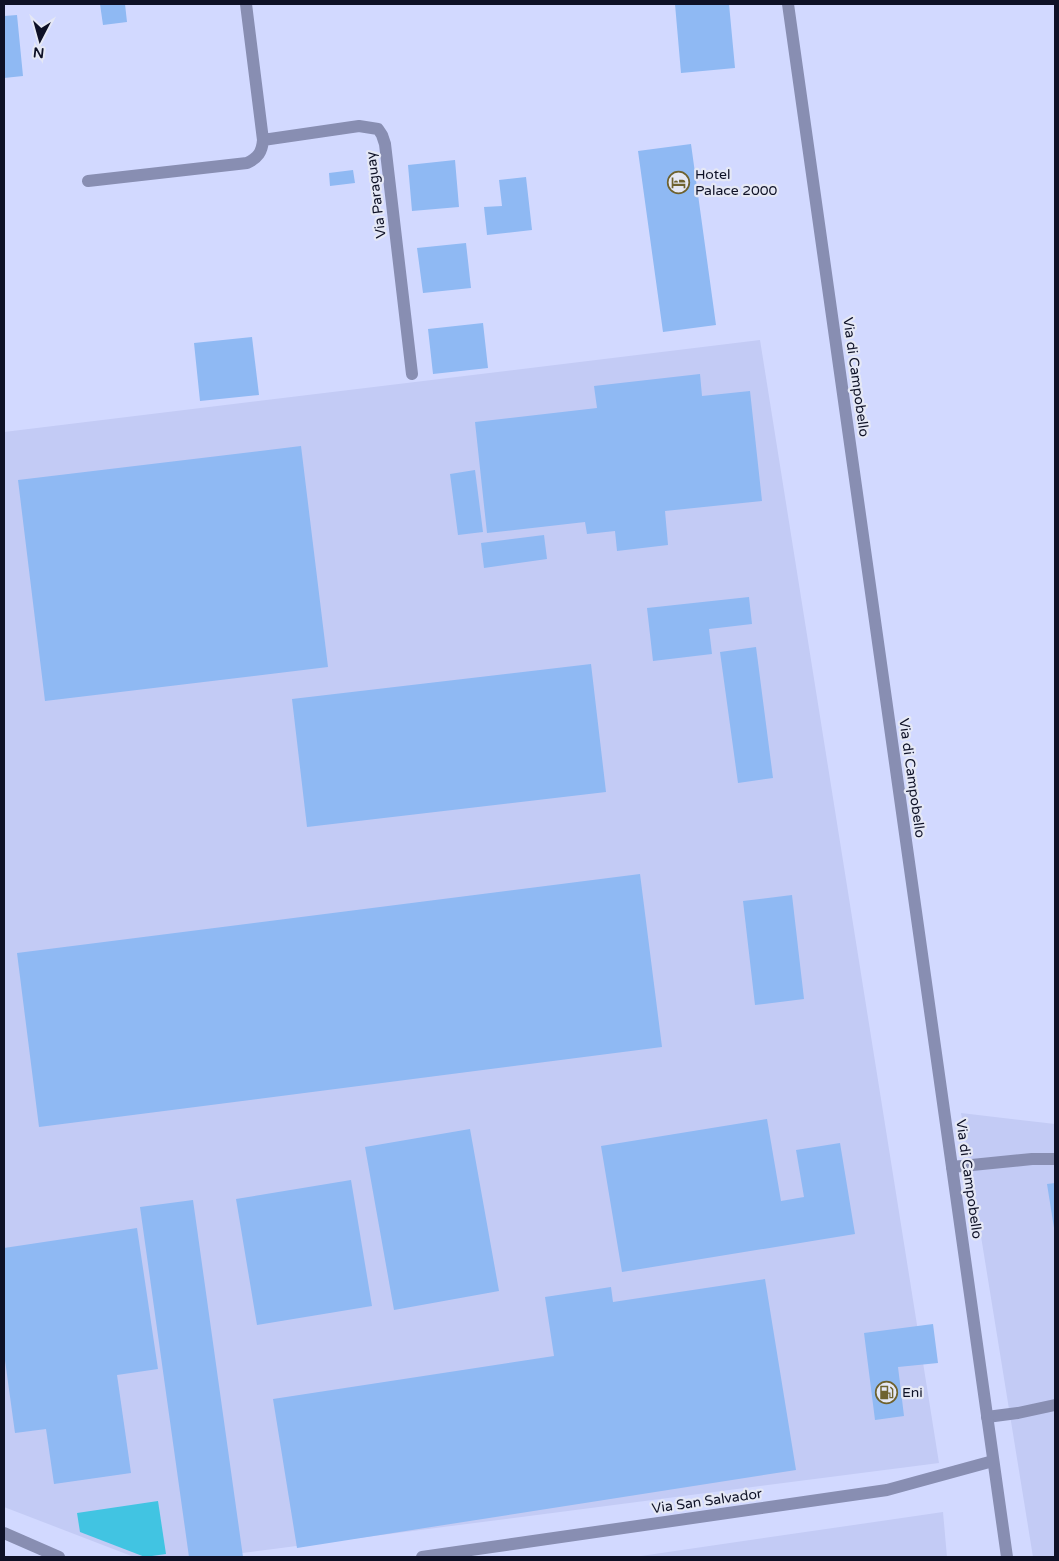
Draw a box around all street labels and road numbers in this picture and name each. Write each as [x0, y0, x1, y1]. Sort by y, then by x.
street label: Via Paraguay [362, 150, 390, 239]
street label: Via di Campobello [839, 316, 873, 438]
street label: Via di Campobello [895, 717, 929, 839]
street label: Via di Campobello [952, 1118, 986, 1240]
street label: Via San Salvador [651, 1485, 764, 1517]

